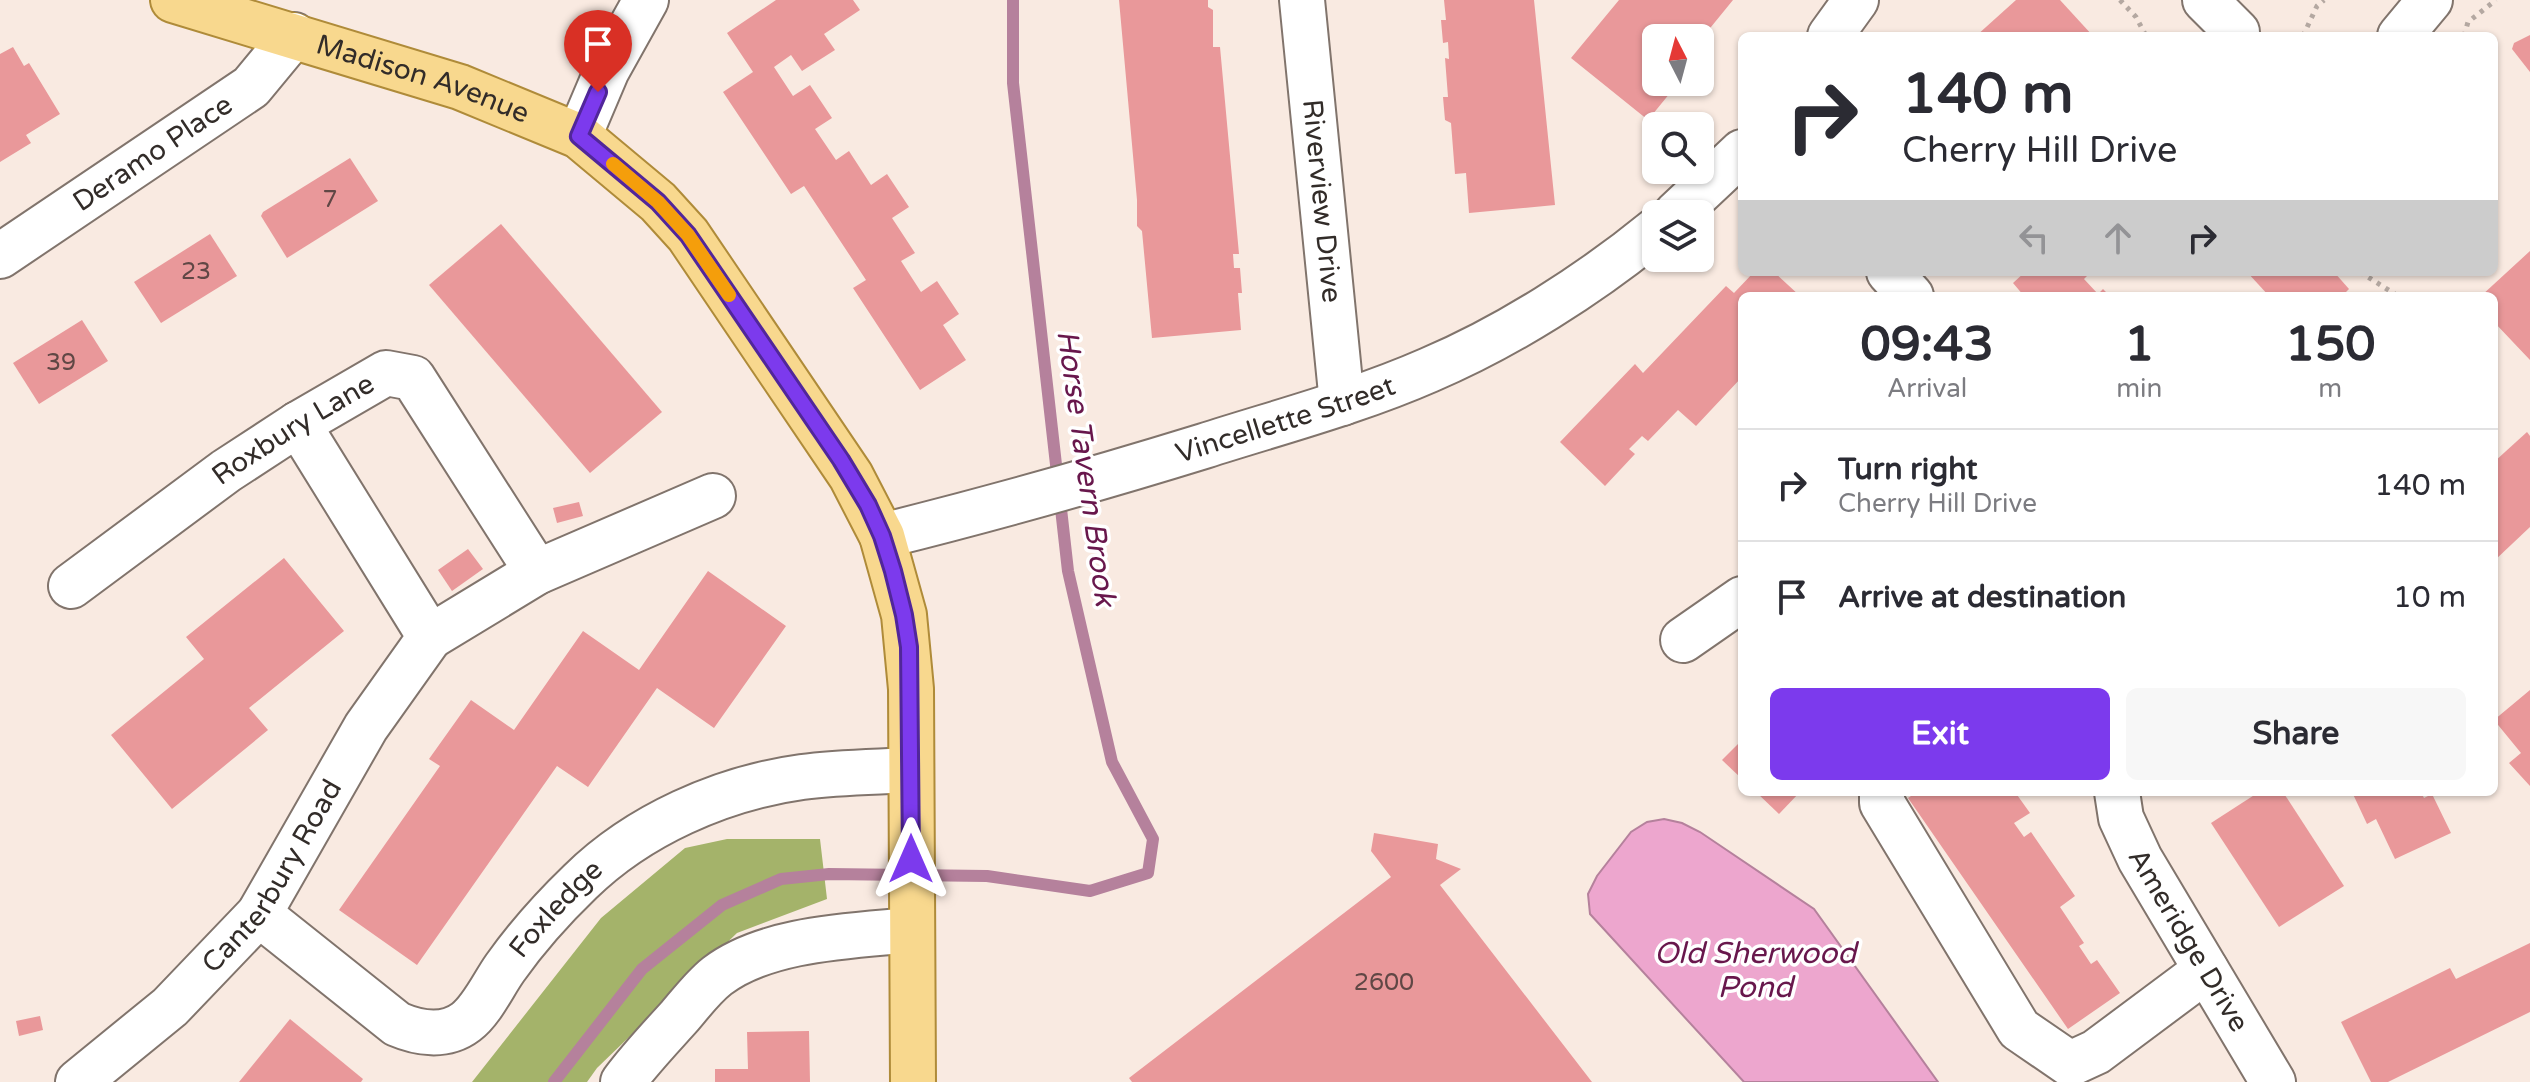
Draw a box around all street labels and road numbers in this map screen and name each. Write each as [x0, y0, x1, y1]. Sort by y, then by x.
street label: Madison Avenue [312, 27, 534, 131]
street label: Deramo Place [66, 87, 239, 219]
street label: Riverview Drive [1295, 98, 1349, 304]
street label: Roxbury Lane [205, 367, 380, 493]
street label: Vincellette Street [1172, 368, 1400, 471]
street label: Canterbury Road [195, 773, 349, 980]
street label: Ameridge Drive [2121, 842, 2256, 1038]
street label: Foxledge [502, 853, 610, 965]

